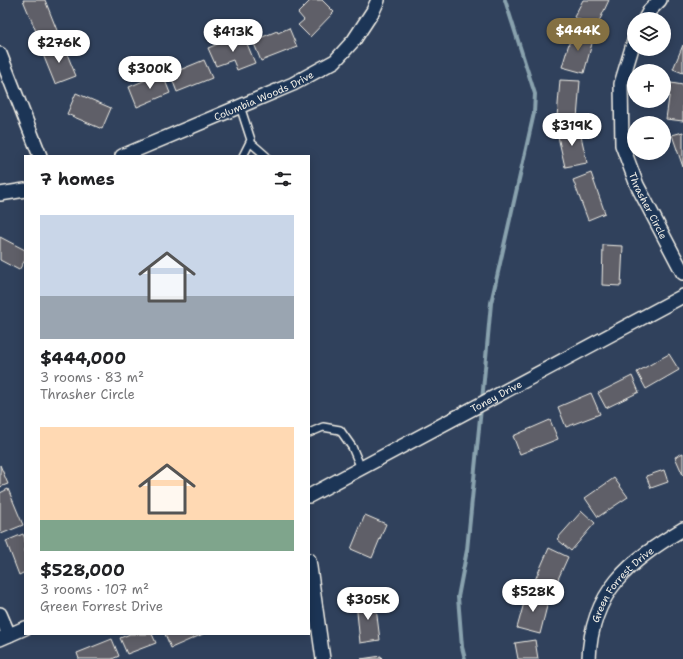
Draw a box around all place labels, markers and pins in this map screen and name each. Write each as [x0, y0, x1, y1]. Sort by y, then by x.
pin: $444K [550, 18, 606, 52]
pin: $413K [205, 19, 261, 53]
pin: $276K [31, 30, 87, 64]
pin: $300K [122, 56, 178, 90]
pin: $319K [544, 113, 600, 147]
pin: $528K [505, 579, 561, 613]
pin: $305K [340, 587, 396, 621]

